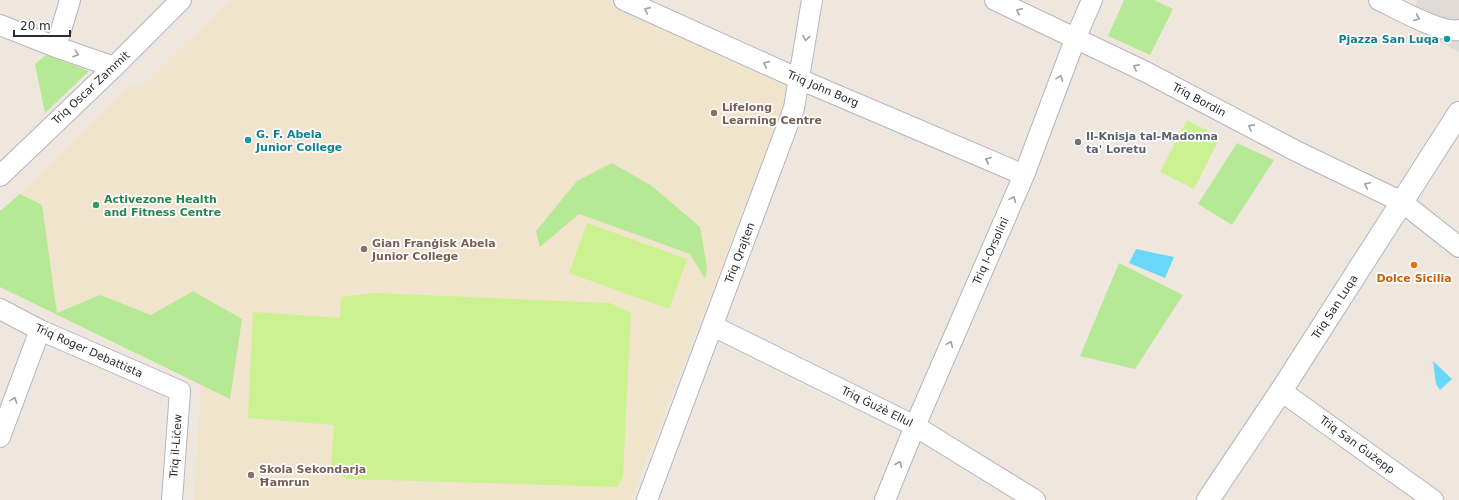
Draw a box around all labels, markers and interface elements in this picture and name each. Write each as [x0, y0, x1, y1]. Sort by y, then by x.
one-way arrow [644, 7, 651, 15]
one-way arrow [1015, 8, 1023, 16]
scale bar [14, 12, 70, 38]
one-way arrow [1413, 13, 1420, 21]
text: 20 m [20, 19, 51, 33]
place label: Pjazza San Luqa [1339, 33, 1439, 46]
marker: Pjazza San Luqa [1442, 34, 1452, 44]
one-way arrow [802, 35, 811, 42]
street label: Triq Oscar Zammit [49, 48, 133, 128]
one-way arrow [72, 49, 79, 58]
one-way arrow [762, 61, 770, 69]
one-way arrow [1133, 64, 1140, 71]
street label: Triq John Borg [784, 68, 861, 110]
one-way arrow [1056, 75, 1064, 82]
street label: Triq Bordin [1169, 80, 1228, 120]
place label: Lifelong Learning Centre [722, 101, 822, 127]
marker: Lifelong Learning Centre [709, 108, 719, 118]
one-way arrow [1248, 125, 1255, 132]
place label: G. F. Abela Junior College [255, 128, 342, 154]
place label: Il-Knisja tal-Madonna ta' Loretu [1086, 130, 1218, 156]
marker: G. F. Abela Junior College [243, 135, 253, 145]
marker: Il-Knisja tal-Madonna ta' Loretu [1073, 137, 1083, 147]
one-way arrow [984, 157, 992, 165]
one-way arrow [1364, 183, 1371, 190]
place label: Activezone Health and Fitness Centre [104, 193, 221, 219]
one-way arrow [1008, 196, 1016, 204]
marker: Activezone Health and Fitness Centre [91, 200, 101, 210]
street label: Triq l-Orsolini [970, 215, 1012, 288]
street label: Triq Qrajten [722, 221, 758, 286]
place label: Gian Franġisk Abela Junior College [371, 237, 496, 263]
marker: Gian Franġisk Abela Junior College [359, 244, 369, 254]
marker: Dolce Sicilia [1409, 260, 1419, 270]
street label: Triq San Luqa [1309, 272, 1361, 342]
place label: Dolce Sicilia [1376, 272, 1452, 285]
street label: Triq Roger Debattista [32, 321, 145, 381]
one-way arrow [945, 341, 953, 348]
street label: Triq Ġużè Ellul [838, 384, 915, 430]
one-way arrow [9, 397, 17, 404]
street label: Triq il-Liċew [167, 413, 185, 479]
street label: Triq San Ġużepp [1316, 413, 1397, 477]
one-way arrow [895, 460, 903, 467]
place label: Skola Sekondarja Ħamrun [259, 463, 366, 489]
marker: Skola Sekondarja Ħamrun [246, 470, 256, 480]

